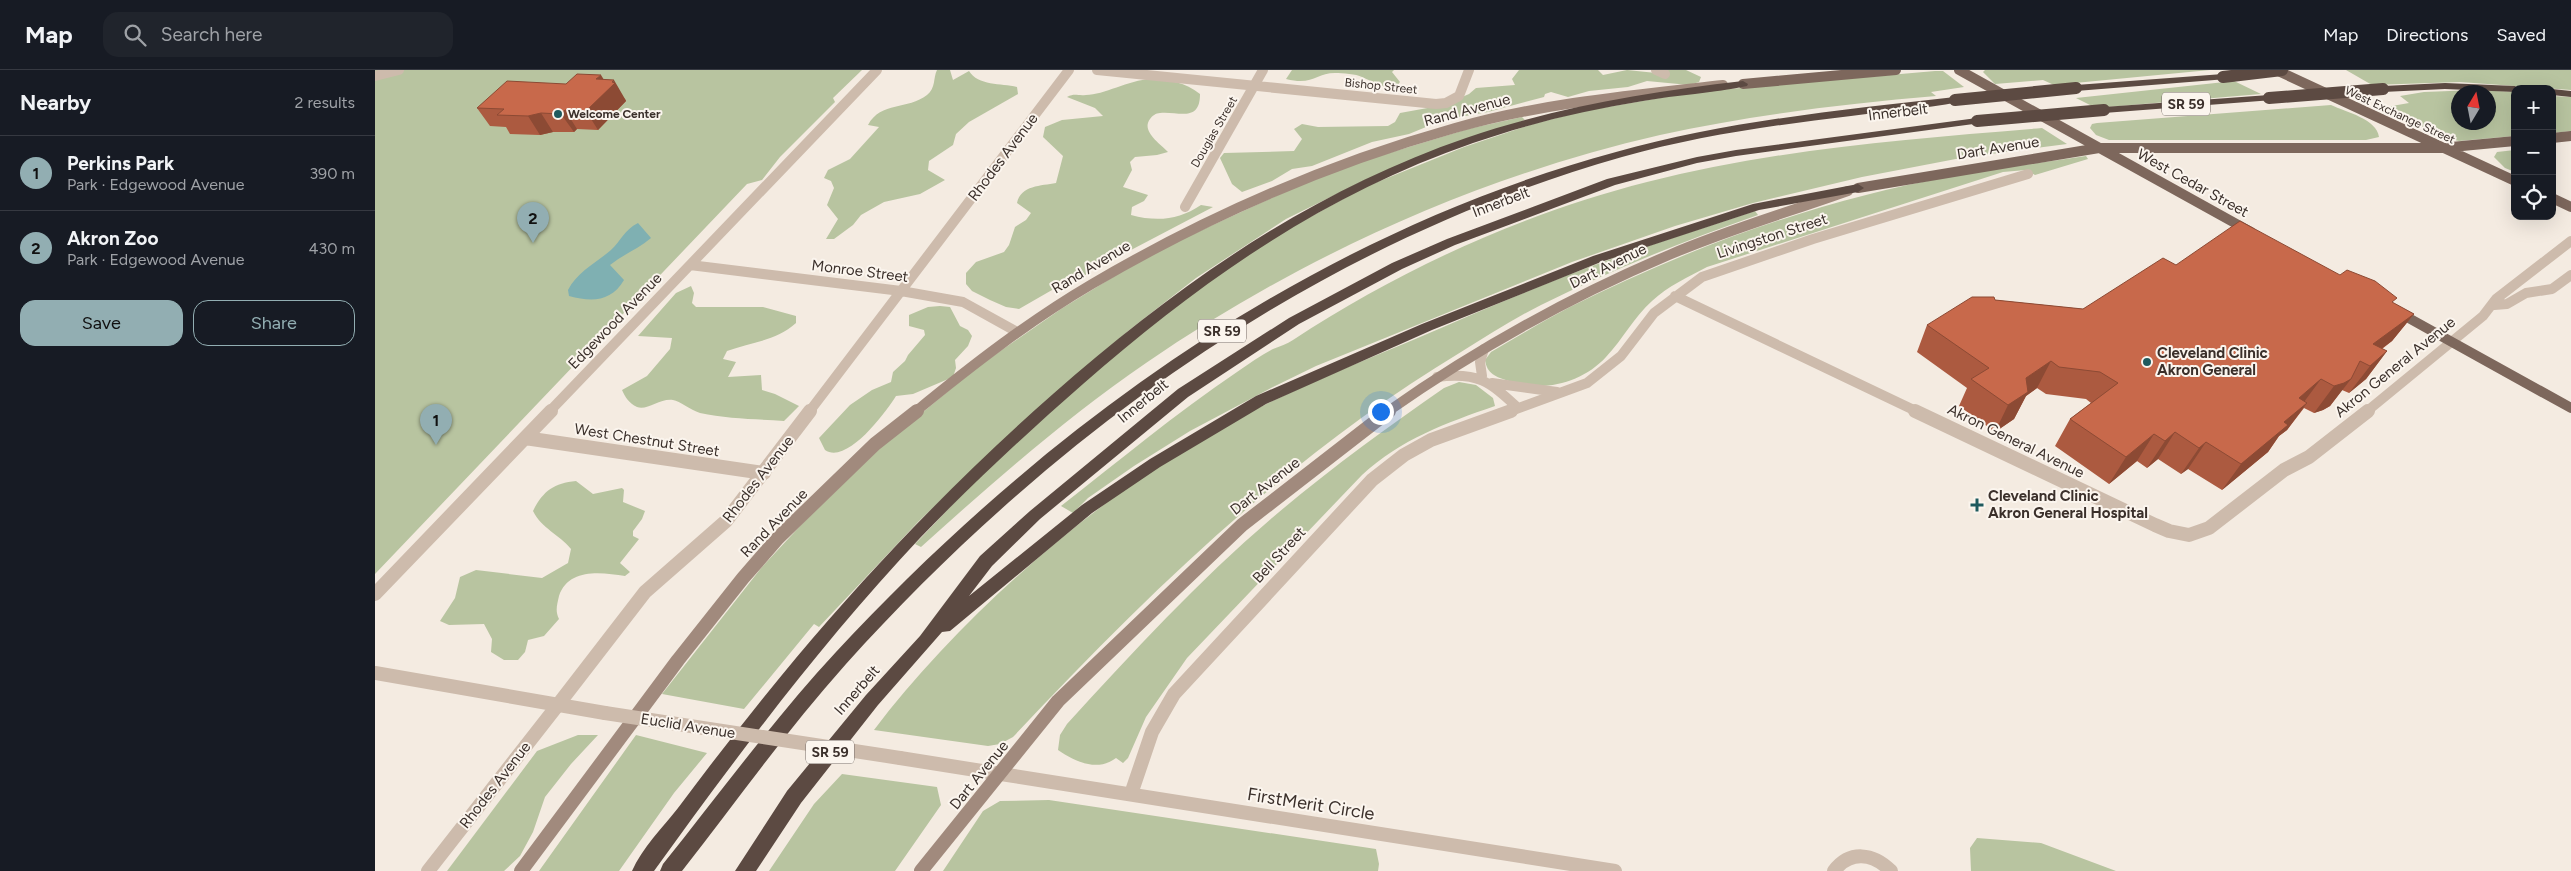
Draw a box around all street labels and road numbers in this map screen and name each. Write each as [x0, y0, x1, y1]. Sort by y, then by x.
street label: Bishop Street [1344, 75, 1418, 97]
street label: West Exchange Street [2343, 83, 2458, 147]
street label: Rand Avenue [1422, 90, 1512, 130]
road number: SR 59 [2162, 92, 2210, 116]
street label: Douglas Street [1188, 94, 1240, 170]
street label: Innerbelt [1867, 99, 1929, 125]
street label: Rhodes Avenue [964, 110, 1042, 204]
street label: Dart Avenue [1956, 133, 2040, 163]
street label: West Cedar Street [2134, 145, 2252, 221]
street label: Innerbelt [1470, 183, 1533, 221]
street label: Livingston Street [1714, 210, 1830, 262]
street label: Rand Avenue [1048, 236, 1134, 298]
street label: Dart Avenue [1567, 240, 1649, 292]
street label: Monroe Street [811, 256, 910, 286]
street label: Edgewood Avenue [565, 269, 665, 373]
street label: Akron General Avenue [2331, 313, 2459, 421]
road number: SR 59 [1198, 320, 1246, 342]
street label: Innerbelt [1114, 375, 1172, 427]
street label: Akron General Avenue [1945, 400, 2087, 482]
street label: West Chestnut Street [573, 420, 721, 460]
street label: Rhodes Avenue [719, 432, 797, 526]
street label: Dart Avenue [1227, 453, 1303, 519]
street label: Rand Avenue [737, 485, 811, 561]
street label: Bell Street [1249, 523, 1310, 587]
street label: Innerbelt [831, 661, 884, 719]
street label: Euclid Avenue [639, 710, 737, 742]
street label: Dart Avenue [946, 737, 1012, 813]
street label: Rhodes Avenue [456, 738, 534, 832]
road number: SR 59 [806, 740, 854, 764]
street label: FirstMerit Circle [1246, 783, 1376, 825]

